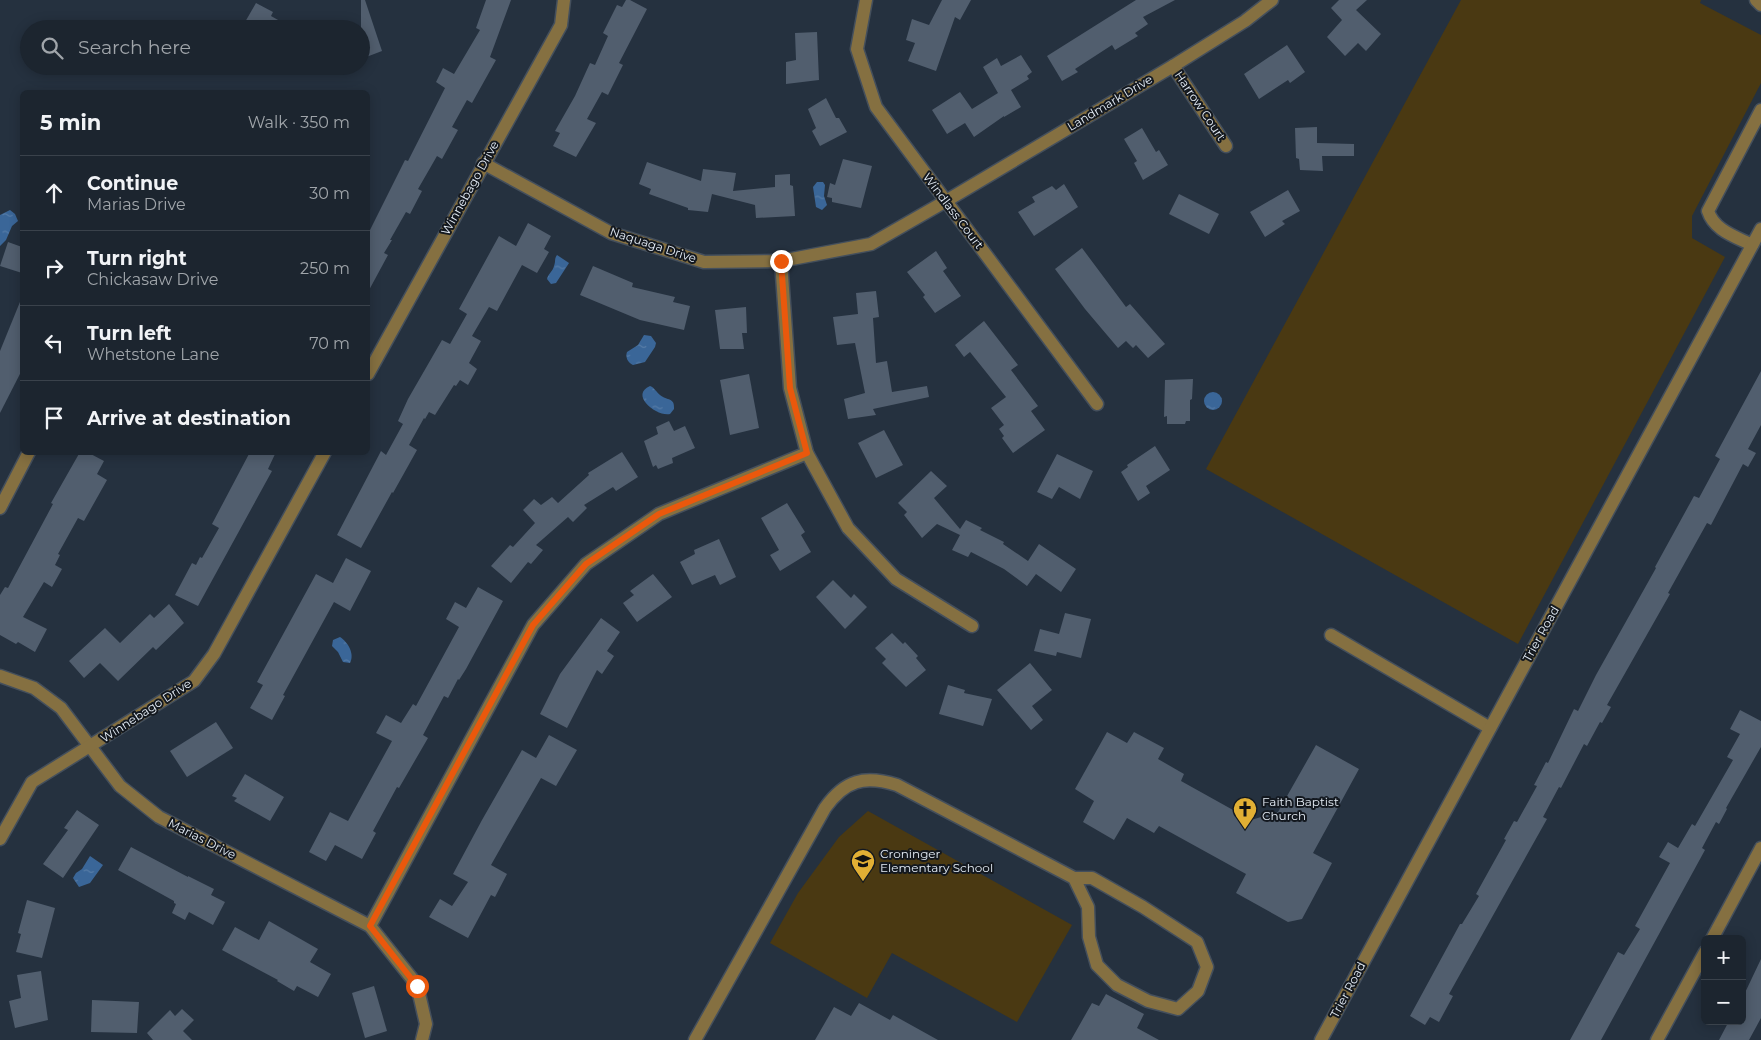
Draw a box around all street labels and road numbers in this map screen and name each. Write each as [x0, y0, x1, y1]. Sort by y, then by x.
street label: Harrow Court [1172, 68, 1229, 144]
street label: Landmark Drive [1064, 71, 1155, 134]
street label: Winnebago Drive [437, 138, 502, 237]
street label: Windlass Court [920, 170, 987, 252]
street label: Naquaga Drive [608, 223, 698, 266]
street label: Trier Road [1519, 603, 1562, 664]
street label: Winnebago Drive [97, 676, 194, 746]
street label: Marias Drive [166, 815, 239, 862]
street label: Trier Road [1327, 959, 1369, 1020]

